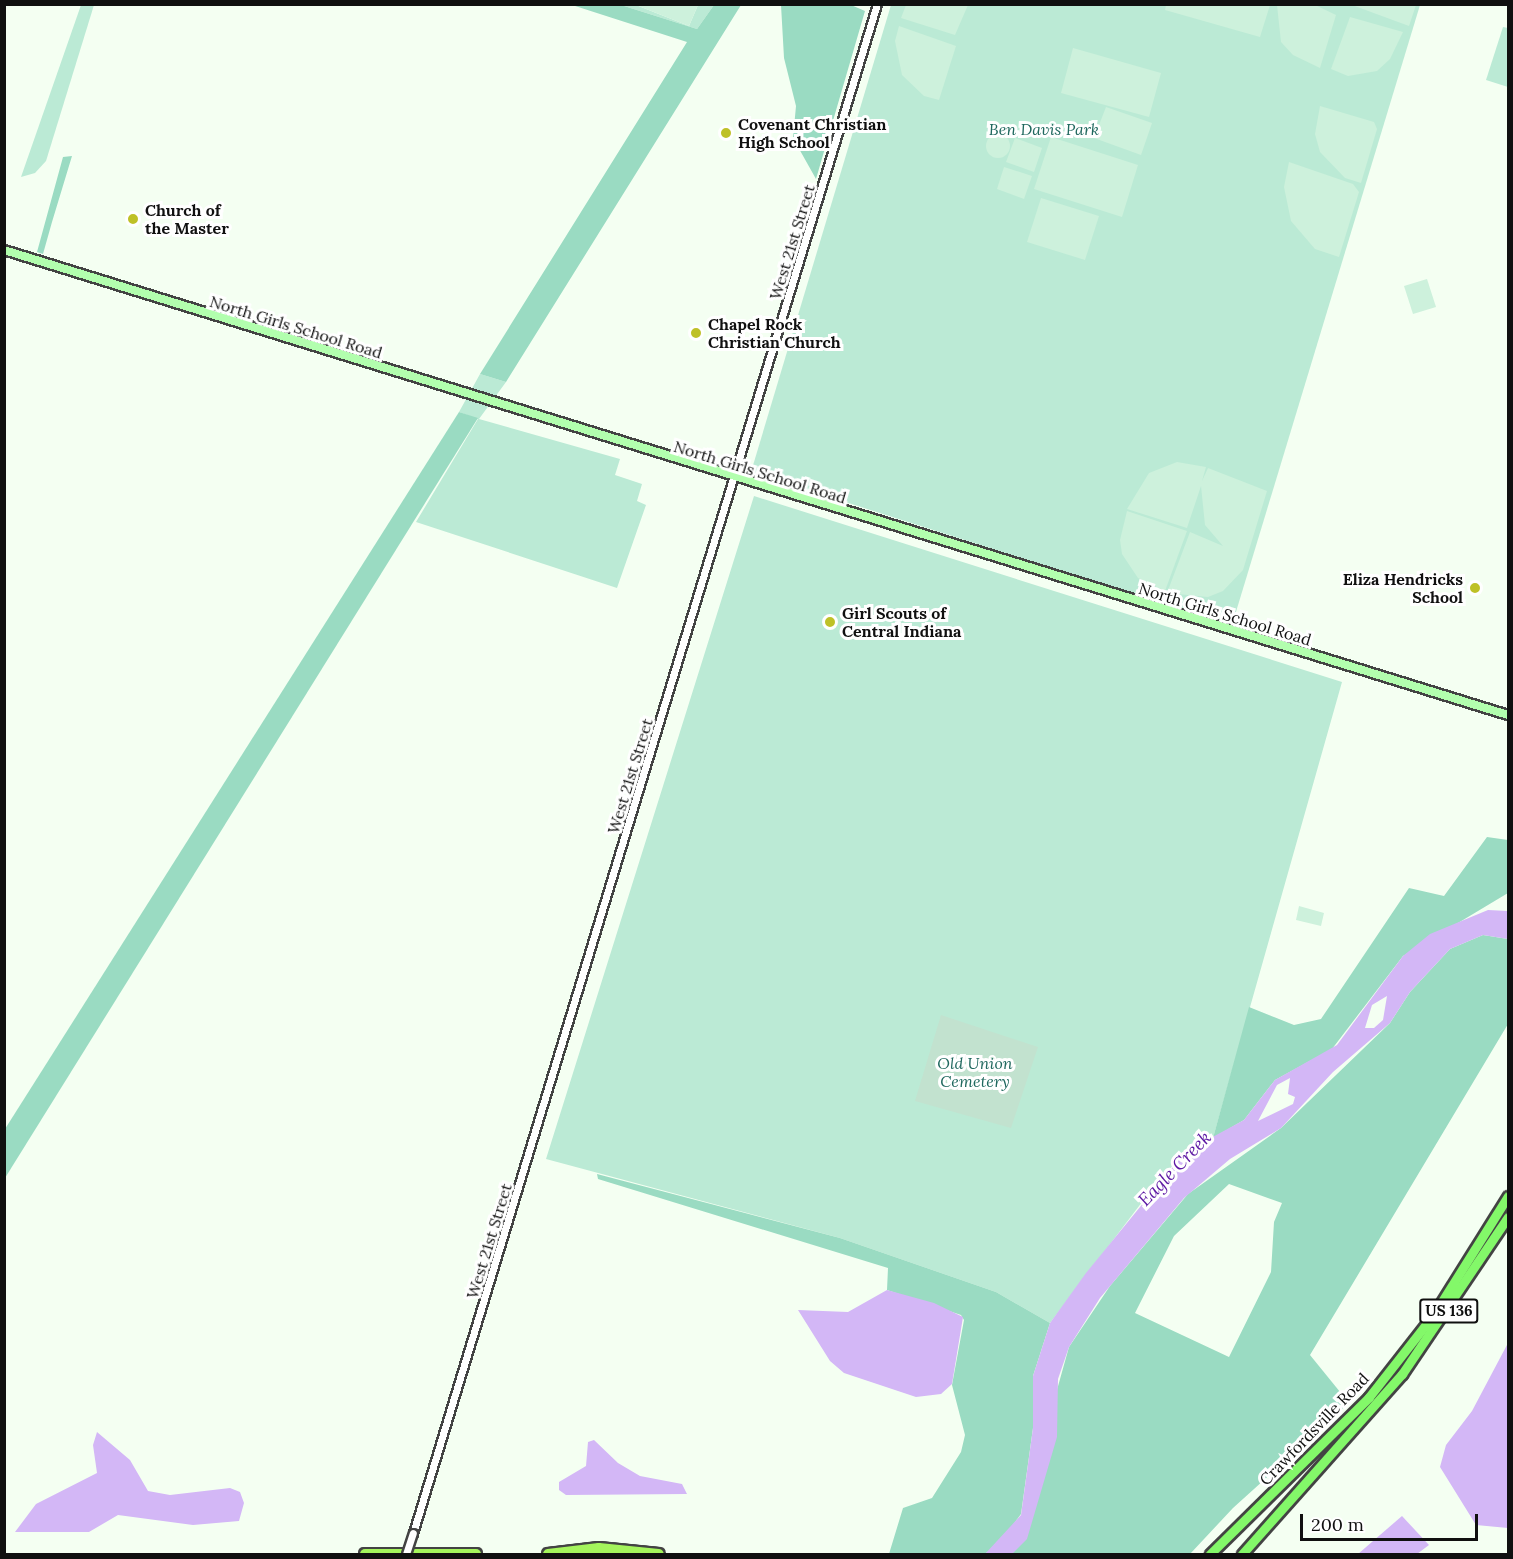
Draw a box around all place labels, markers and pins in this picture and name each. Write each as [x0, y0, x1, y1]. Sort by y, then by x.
place label: Covenant Christian High School [738, 114, 887, 152]
marker: Covenant Christian High School [719, 126, 733, 140]
place label: Church of the Master [145, 200, 229, 238]
marker: Church of the Master [126, 212, 140, 226]
place label: Chapel Rock Christian Church [708, 314, 841, 352]
marker: Chapel Rock Christian Church [689, 326, 703, 340]
place label: Eliza Hendricks School [1343, 569, 1463, 607]
marker: Eliza Hendricks School [1468, 581, 1482, 595]
place label: Girl Scouts of Central Indiana [842, 603, 961, 641]
marker: Girl Scouts of Central Indiana [823, 615, 837, 629]

